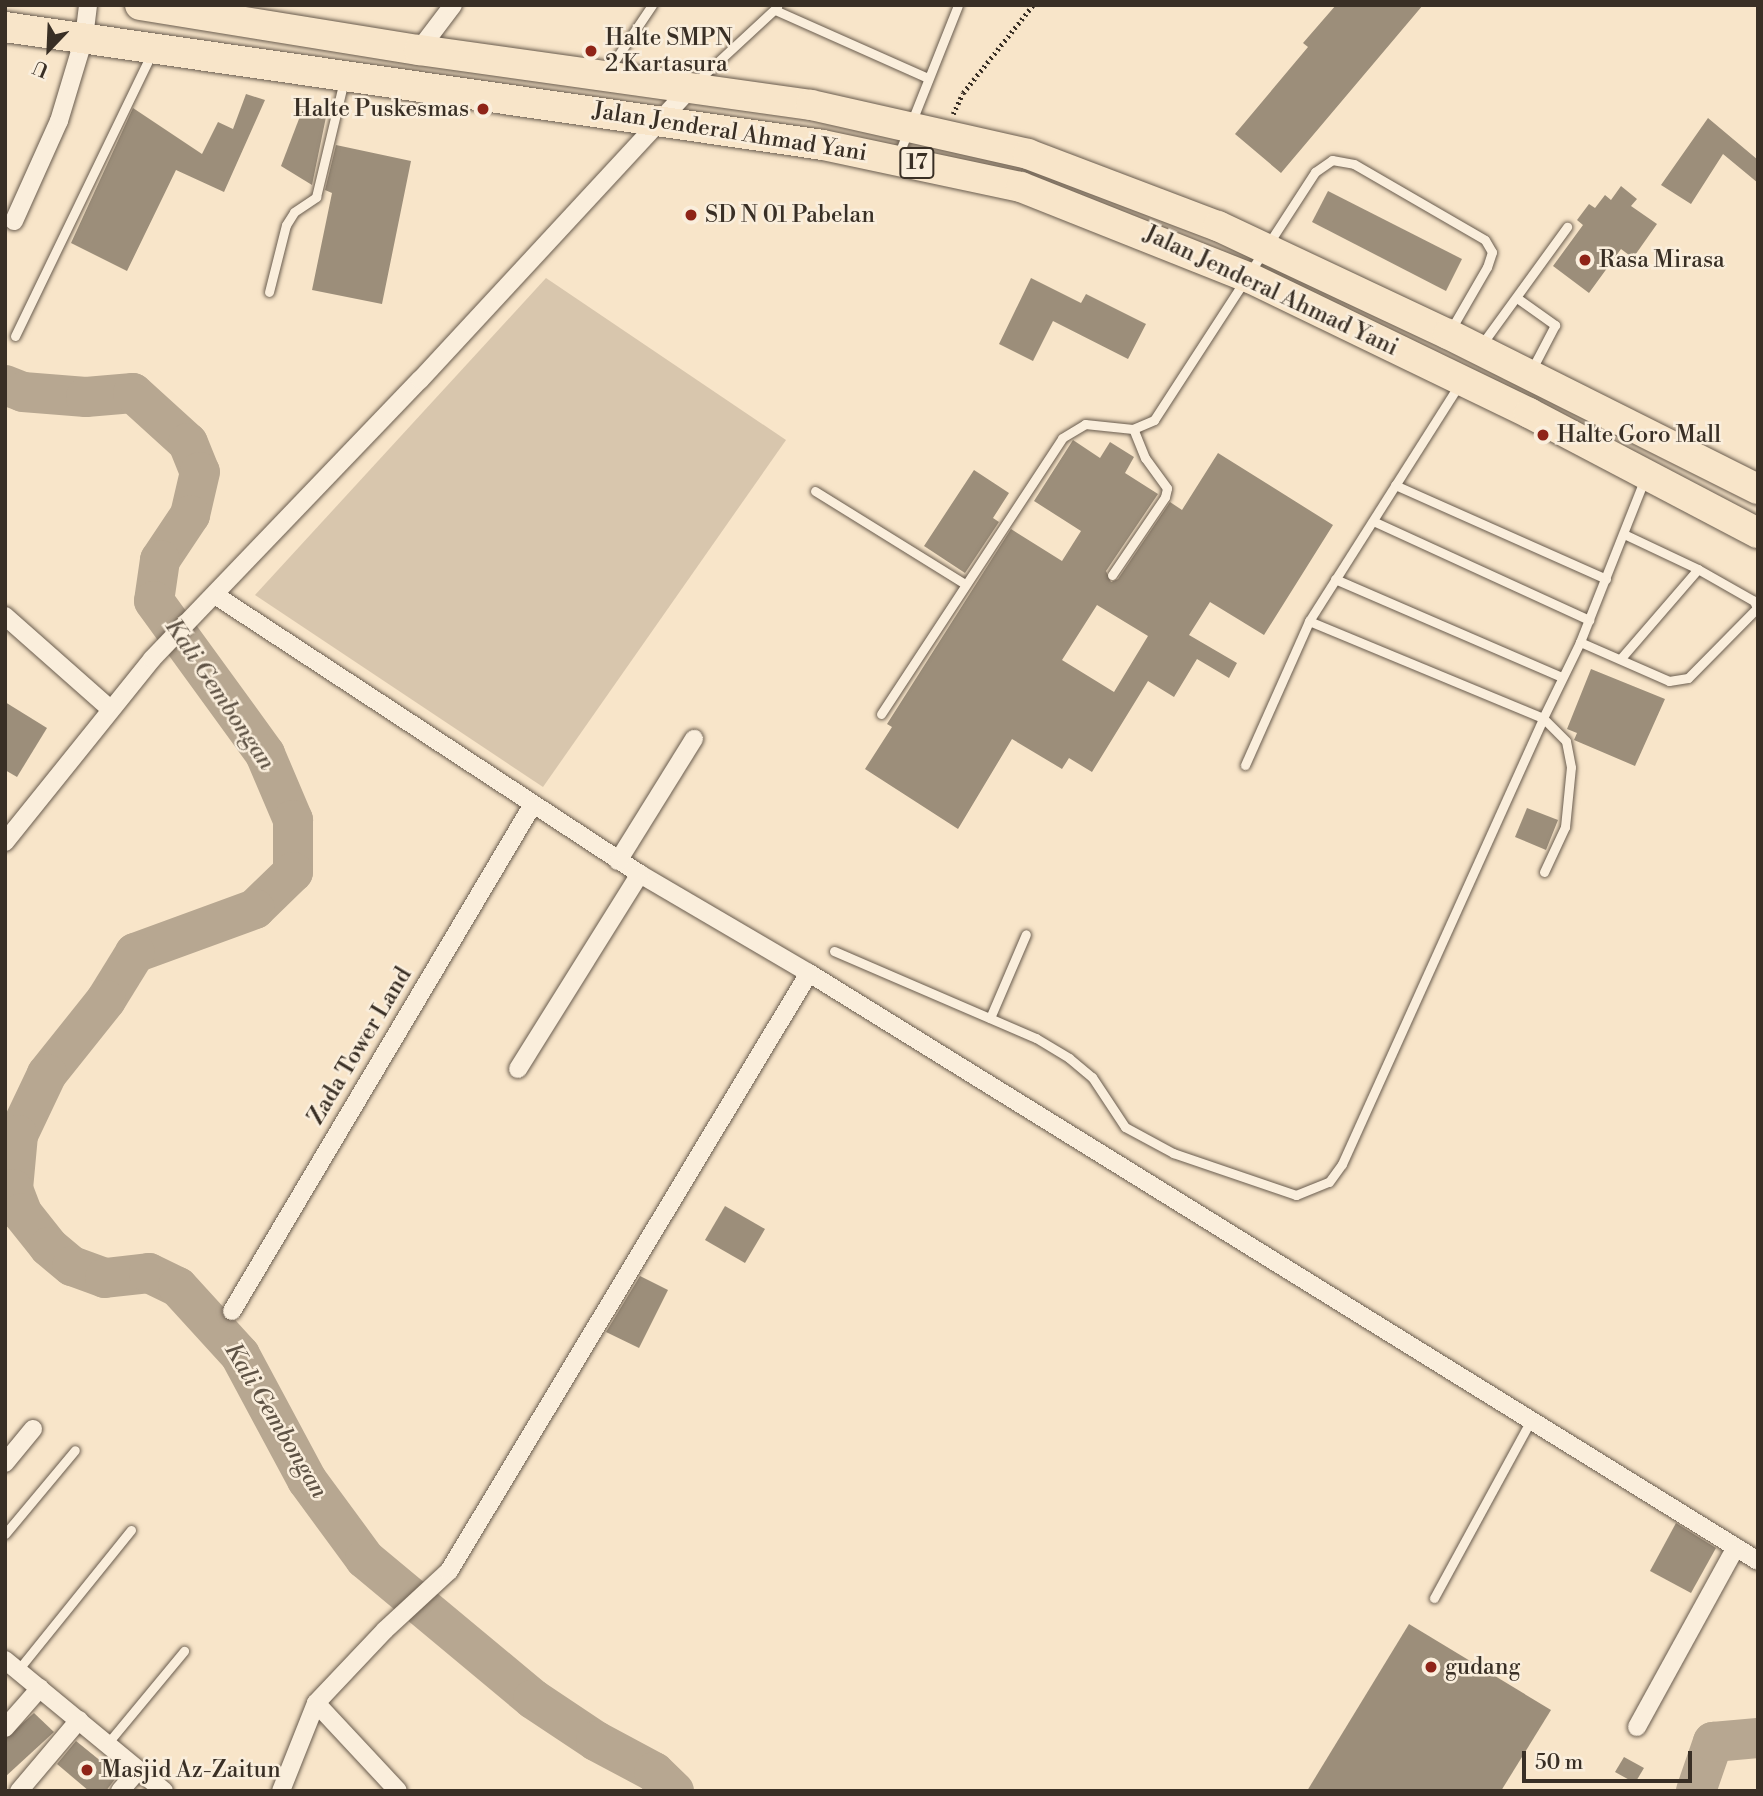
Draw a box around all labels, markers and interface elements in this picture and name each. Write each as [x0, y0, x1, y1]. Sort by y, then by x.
north arrow [14, 14, 84, 84]
place label: Halte SMPN 2 Kartasura [605, 24, 733, 78]
marker: Halte SMPN 2 Kartasura [583, 43, 599, 59]
text: U [29, 54, 52, 82]
place label: Halte Puskesmas [293, 95, 469, 123]
street label: Jalan Jenderal Ahmad Yani [591, 97, 869, 167]
marker: Halte Puskesmas [475, 101, 491, 117]
road number: 17 [898, 146, 936, 180]
place label: SD N 01 Pabelan [705, 201, 875, 229]
marker: SD N 01 Pabelan [683, 207, 699, 223]
street label: Jalan Jenderal Ahmad Yani [1140, 220, 1402, 362]
place label: Rasa Mirasa [1599, 246, 1725, 274]
marker: Rasa Mirasa [1577, 252, 1593, 268]
place label: Halte Goro Mall [1557, 421, 1721, 449]
marker: Halte Goro Mall [1535, 427, 1551, 443]
water label: Kali Gembongan [158, 614, 280, 776]
street label: Zada Tower Land [302, 962, 418, 1130]
water label: Kali Gembongan [217, 1338, 333, 1504]
place label: gudang [1445, 1653, 1520, 1681]
marker: gudang [1423, 1659, 1439, 1675]
scale bar [1525, 1736, 1695, 1780]
text: 50 m [1535, 1750, 1583, 1776]
place label: Masjid Az-Zaitun [101, 1756, 281, 1784]
marker: Masjid Az-Zaitun [79, 1762, 95, 1778]

